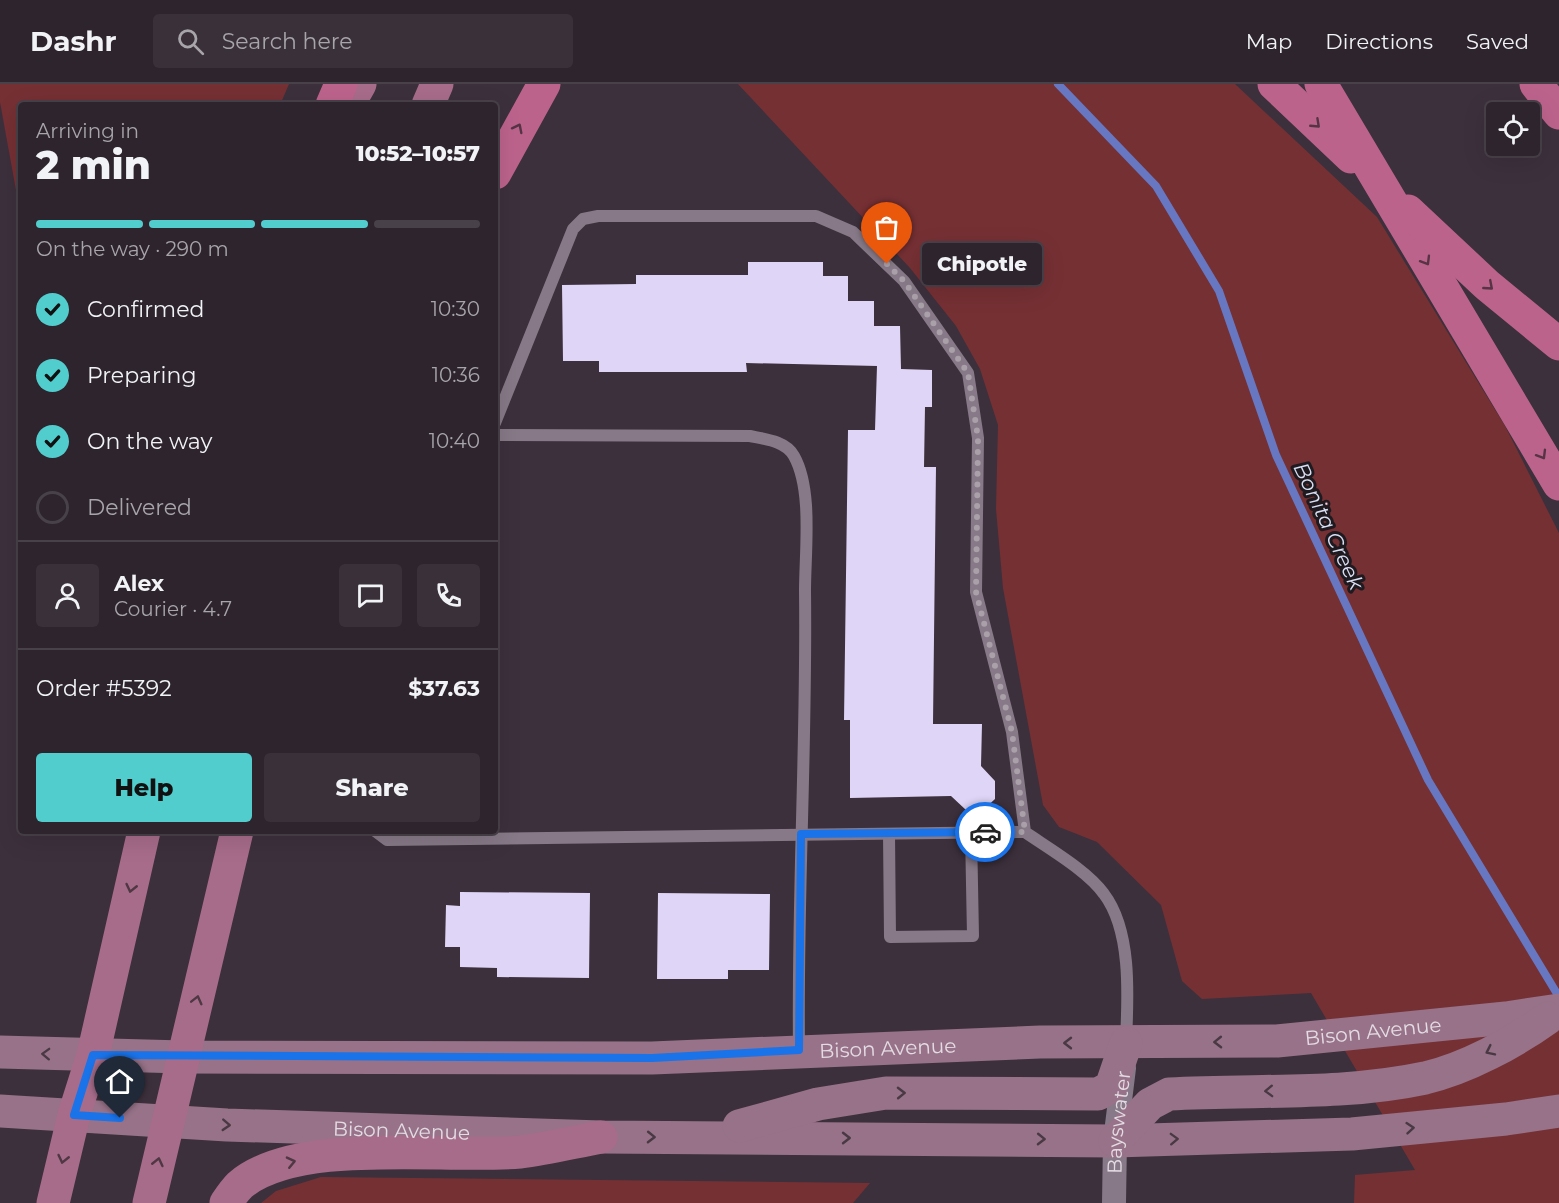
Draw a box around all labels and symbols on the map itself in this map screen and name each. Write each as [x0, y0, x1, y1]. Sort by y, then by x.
one-way arrow [1310, 117, 1320, 128]
one-way arrow [511, 124, 522, 134]
pin [861, 202, 912, 264]
callout: Chipotle [923, 243, 1043, 285]
one-way arrow [1418, 255, 1430, 265]
one-way arrow [1482, 279, 1493, 290]
one-way arrow [1534, 449, 1546, 459]
water label: Bonita Creek [1289, 458, 1370, 595]
courier [955, 802, 1015, 862]
one-way arrow [126, 883, 139, 893]
one-way arrow [190, 996, 203, 1006]
street label: Bison Avenue [1304, 1013, 1443, 1050]
street label: Bison Avenue [819, 1033, 957, 1063]
one-way arrow [1214, 1036, 1223, 1048]
one-way arrow [1063, 1037, 1072, 1049]
one-way arrow [1486, 1043, 1497, 1055]
one-way arrow [42, 1047, 51, 1060]
pin [94, 1056, 145, 1118]
street label: Bayswater [1102, 1069, 1136, 1174]
one-way arrow [1265, 1085, 1274, 1098]
one-way arrow [896, 1087, 905, 1099]
street label: Bison Avenue [333, 1116, 470, 1145]
one-way arrow [221, 1118, 230, 1131]
one-way arrow [1405, 1122, 1414, 1135]
one-way arrow [647, 1131, 656, 1143]
one-way arrow [842, 1132, 851, 1144]
one-way arrow [1169, 1132, 1178, 1145]
one-way arrow [1037, 1133, 1046, 1145]
one-way arrow [58, 1154, 71, 1164]
one-way arrow [286, 1157, 296, 1170]
one-way arrow [151, 1158, 164, 1168]

